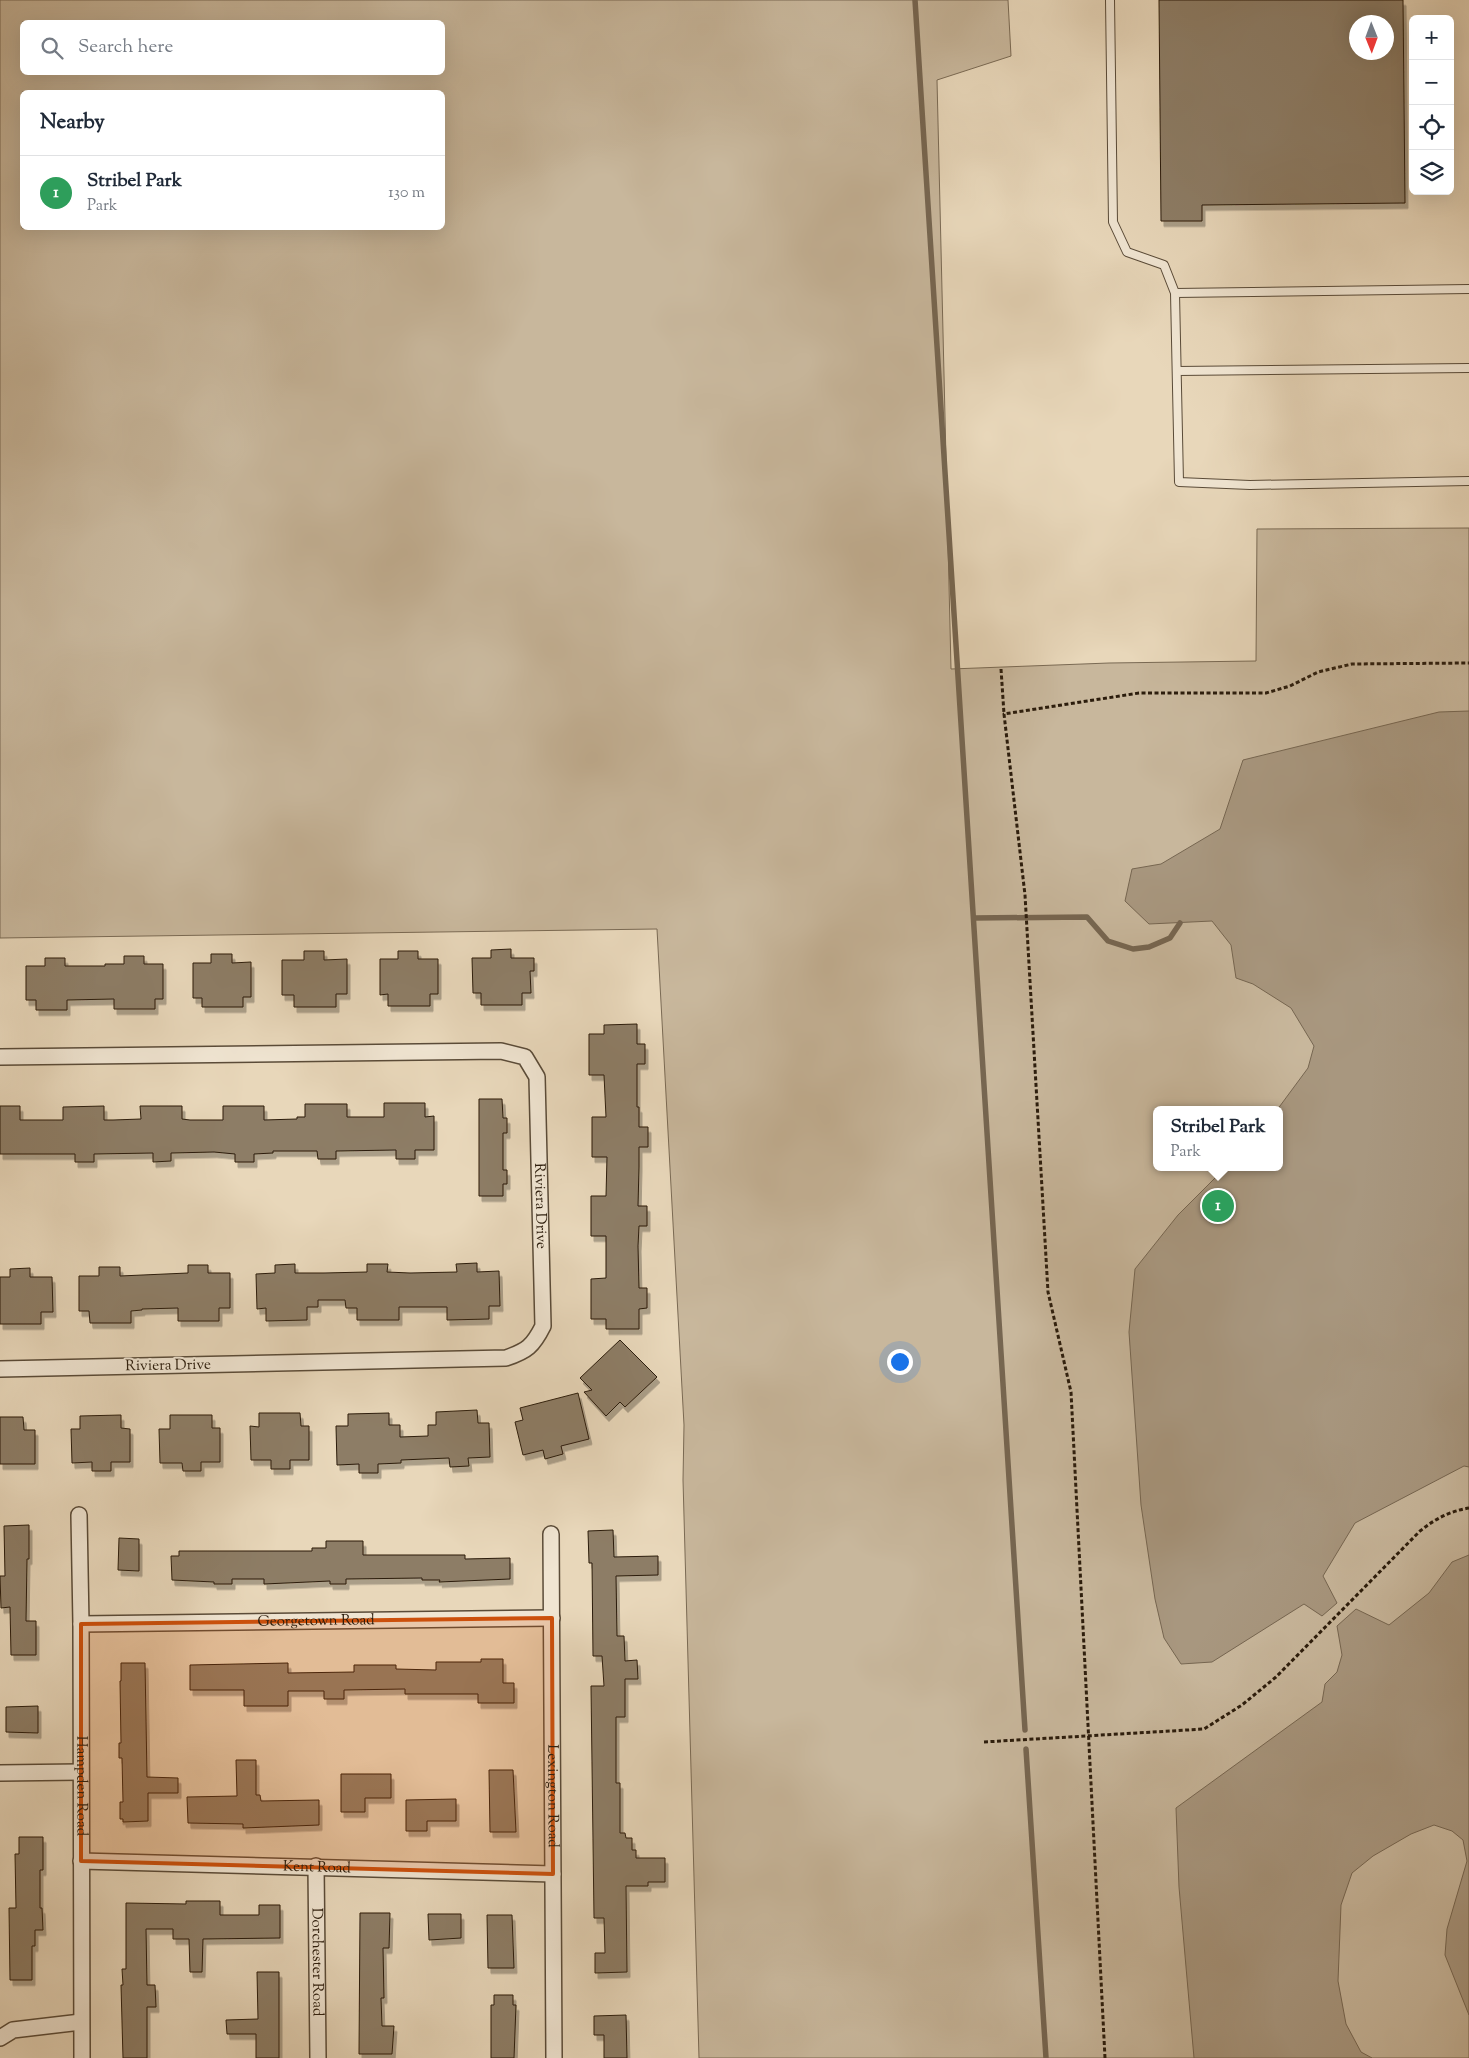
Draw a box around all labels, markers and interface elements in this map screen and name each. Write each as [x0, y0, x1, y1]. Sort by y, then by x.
north arrow [1349, 15, 1394, 60]
map controls [1409, 15, 1454, 195]
button: + [1409, 15, 1454, 60]
search box [20, 20, 445, 75]
icon: search [38, 34, 66, 62]
text: Search here [78, 34, 173, 61]
button: − [1409, 60, 1454, 105]
button: locate [1409, 105, 1454, 150]
text: Nearby [40, 108, 105, 138]
button: layers [1409, 150, 1454, 195]
text: Stribel Park [87, 168, 182, 195]
text: 1 [53, 182, 59, 205]
text: 130 m [388, 182, 425, 205]
text: Park [87, 195, 118, 218]
popup [1153, 1106, 1283, 1171]
text: Stribel Park [1171, 1114, 1265, 1141]
text: Park [1171, 1141, 1201, 1164]
street label: Riviera Drive [529, 1163, 552, 1249]
pin: 1 [1202, 1187, 1234, 1225]
your location [887, 1349, 913, 1375]
street label: Riviera Drive [125, 1355, 211, 1377]
street label: Georgetown Road [257, 1610, 375, 1632]
street label: Hampden Road [71, 1736, 92, 1837]
street label: Lexington Road [542, 1744, 563, 1848]
street label: Kent Road [283, 1856, 352, 1879]
street label: Dorchester Road [306, 1907, 328, 2017]

